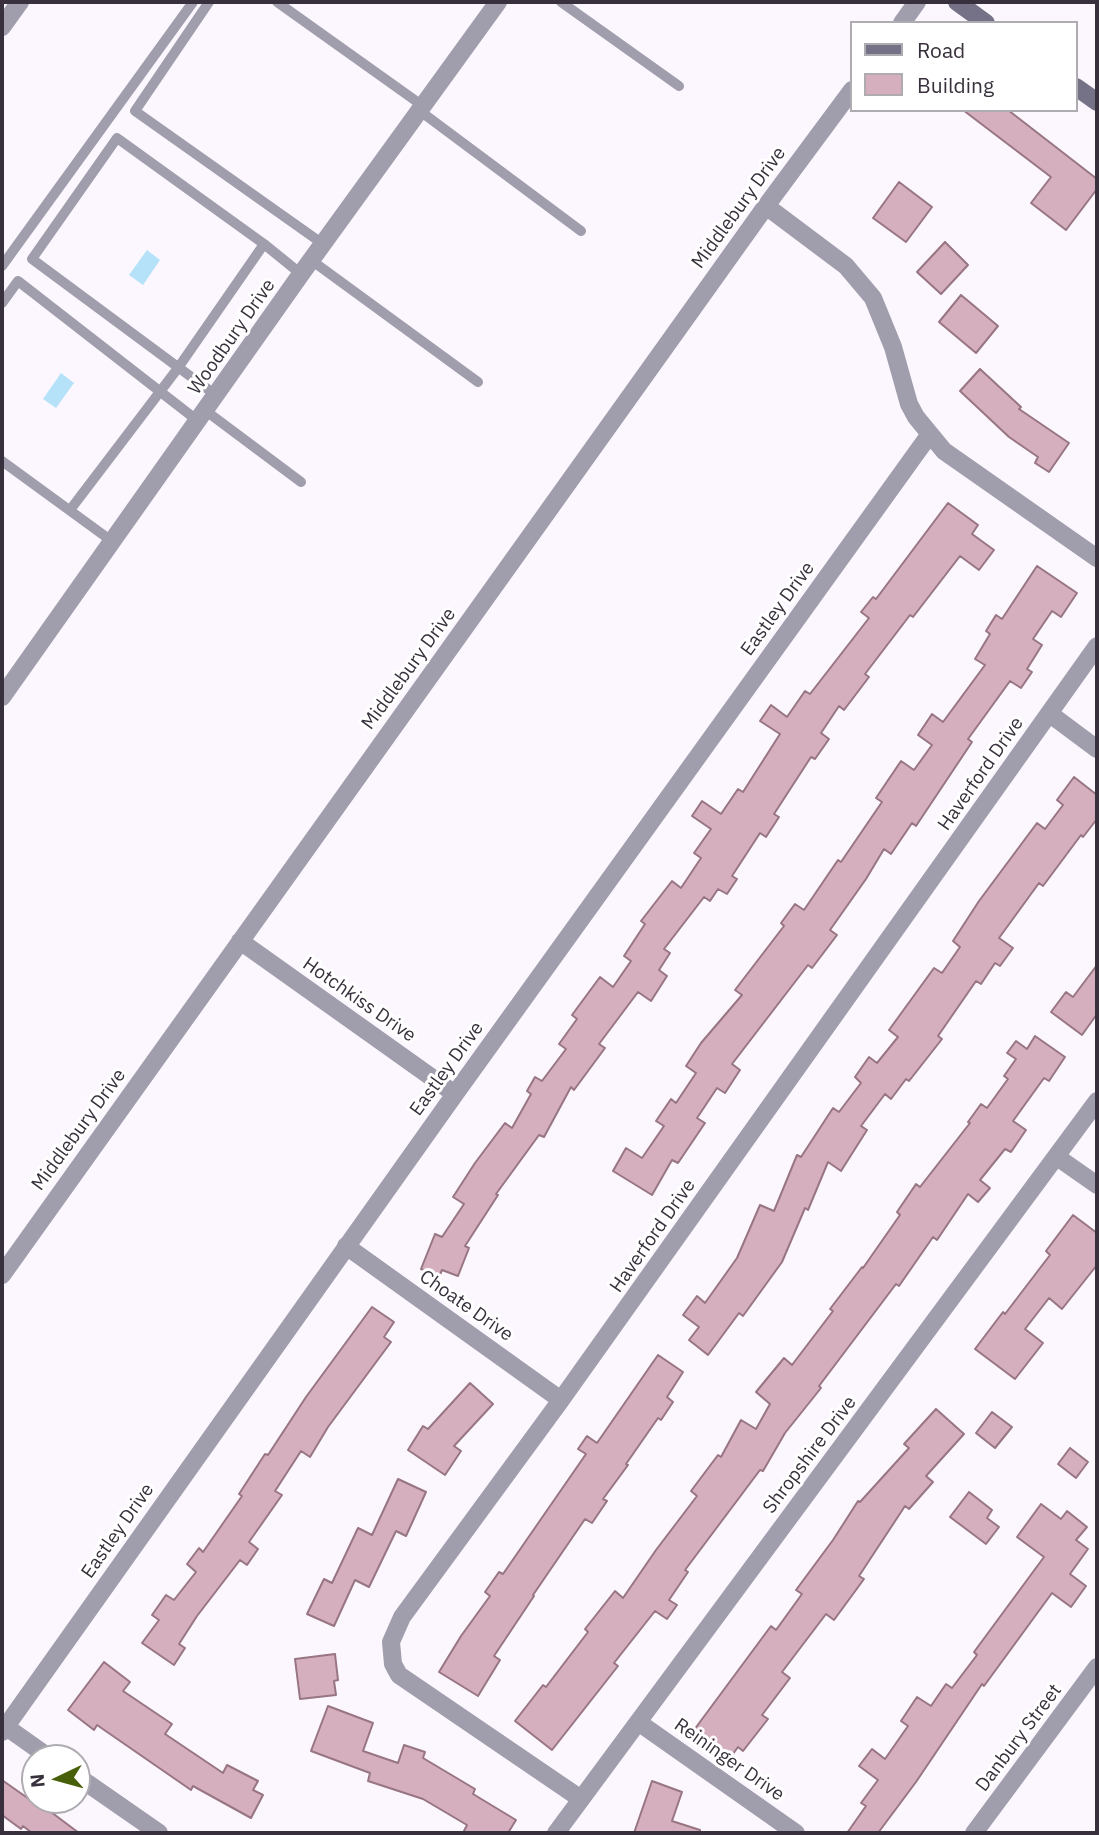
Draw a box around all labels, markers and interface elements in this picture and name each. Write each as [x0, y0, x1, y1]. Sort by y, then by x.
legend [850, 21, 1078, 112]
text: Road [917, 36, 965, 64]
text: Building [917, 71, 994, 99]
street label: Middlebury Drive [687, 143, 791, 273]
street label: Woodbury Drive [184, 275, 280, 399]
street label: Eastley Drive [736, 558, 820, 660]
street label: Middlebury Drive [357, 604, 461, 734]
street label: Haverford Drive [933, 713, 1029, 835]
street label: Hotchkiss Drive [298, 953, 420, 1047]
street label: Eastley Drive [405, 1018, 489, 1120]
street label: Middlebury Drive [27, 1065, 131, 1195]
street label: Haverford Drive [605, 1175, 701, 1297]
street label: Choate Drive [415, 1265, 517, 1347]
street label: Shropshire Drive [758, 1392, 862, 1518]
street label: Eastley Drive [77, 1479, 159, 1583]
street label: Danbury Street [971, 1680, 1067, 1796]
street label: Reininger Drive [670, 1714, 788, 1806]
north arrow [21, 1744, 91, 1814]
text: N [25, 1773, 50, 1789]

